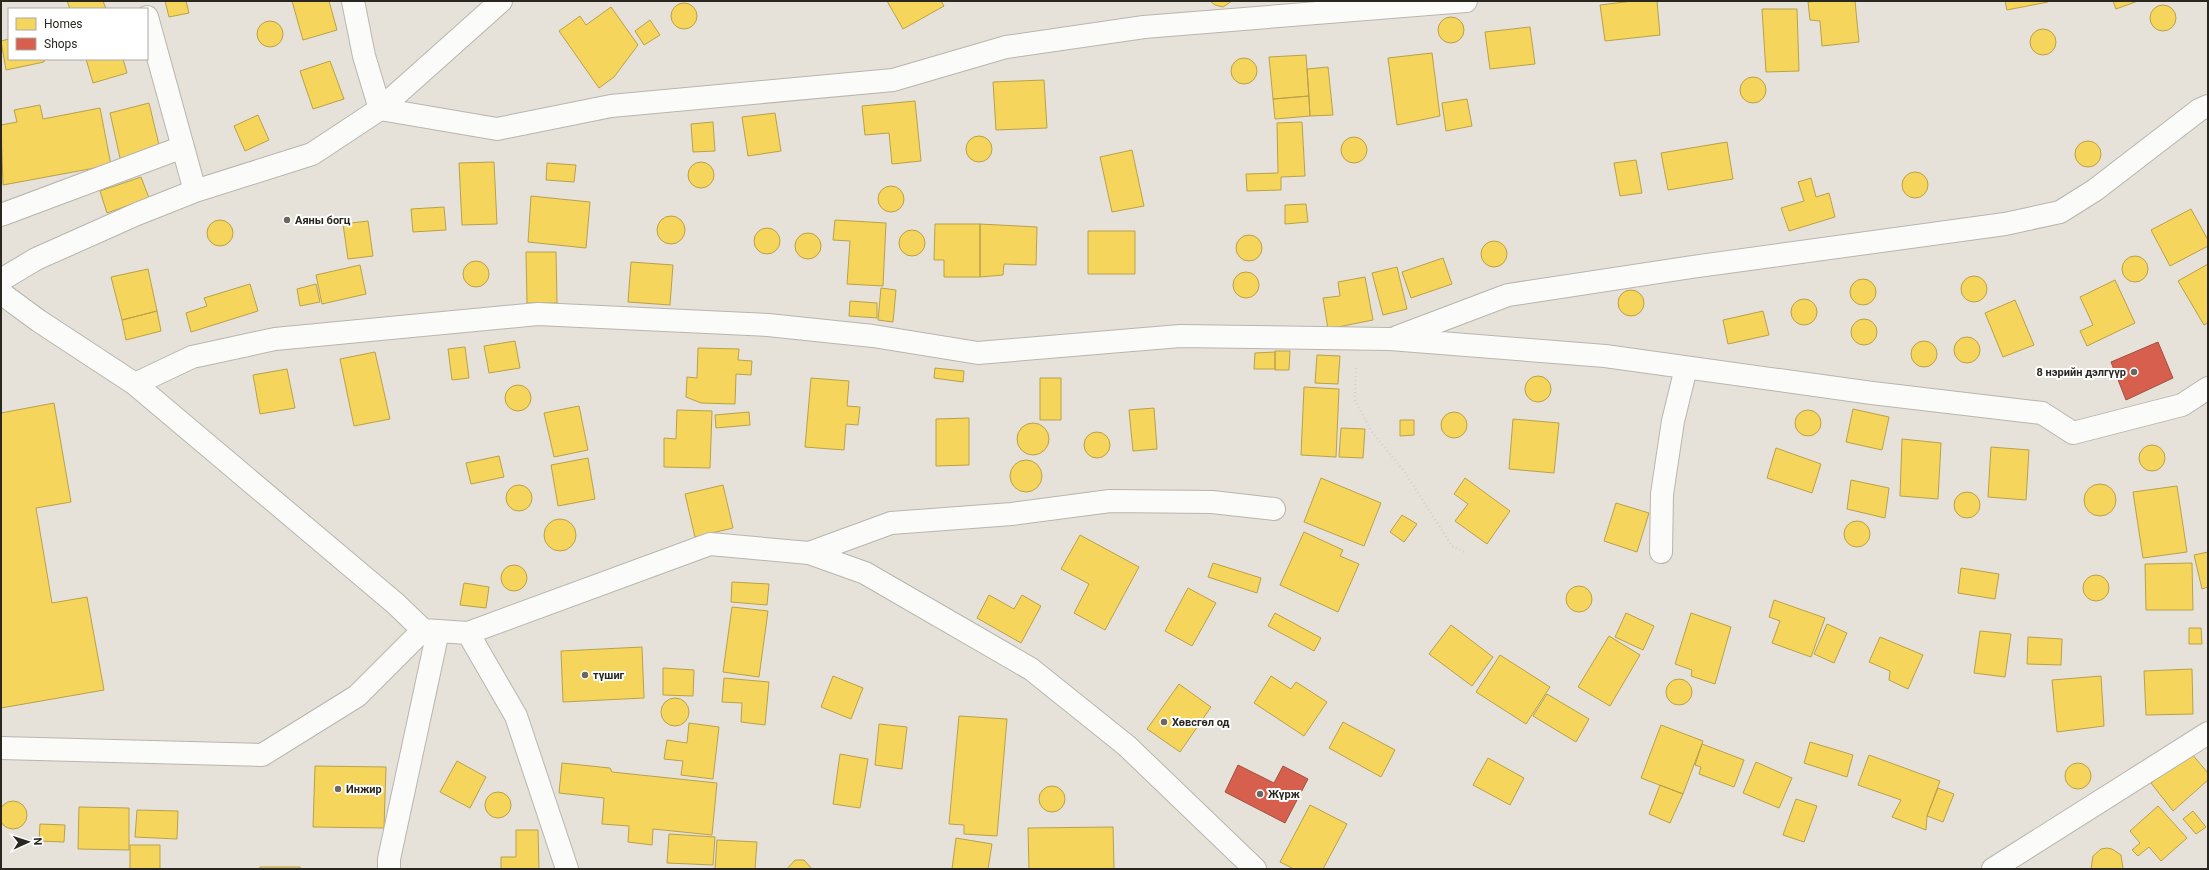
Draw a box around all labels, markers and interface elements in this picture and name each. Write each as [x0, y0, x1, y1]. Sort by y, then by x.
legend [8, 8, 148, 60]
text: Homes [44, 17, 82, 31]
text: Shops [44, 37, 78, 51]
place label: Аяны богц [295, 214, 351, 227]
marker: Аяны богц [282, 215, 292, 225]
place label: 8 нэрийн дэлгүүр [2037, 366, 2126, 379]
marker: 8 нэрийн дэлгүүр [2129, 367, 2139, 377]
place label: түшиг [593, 669, 625, 682]
marker: түшиг [580, 670, 590, 680]
place label: Хөвсгөл од [1172, 716, 1230, 729]
marker: Хөвсгөл од [1159, 717, 1169, 727]
place label: Инжир [346, 783, 382, 796]
marker: Инжир [333, 784, 343, 794]
place label: Жүрж [1268, 788, 1301, 801]
marker: Жүрж [1255, 789, 1265, 799]
north arrow [8, 822, 48, 862]
text: N [31, 837, 44, 846]

